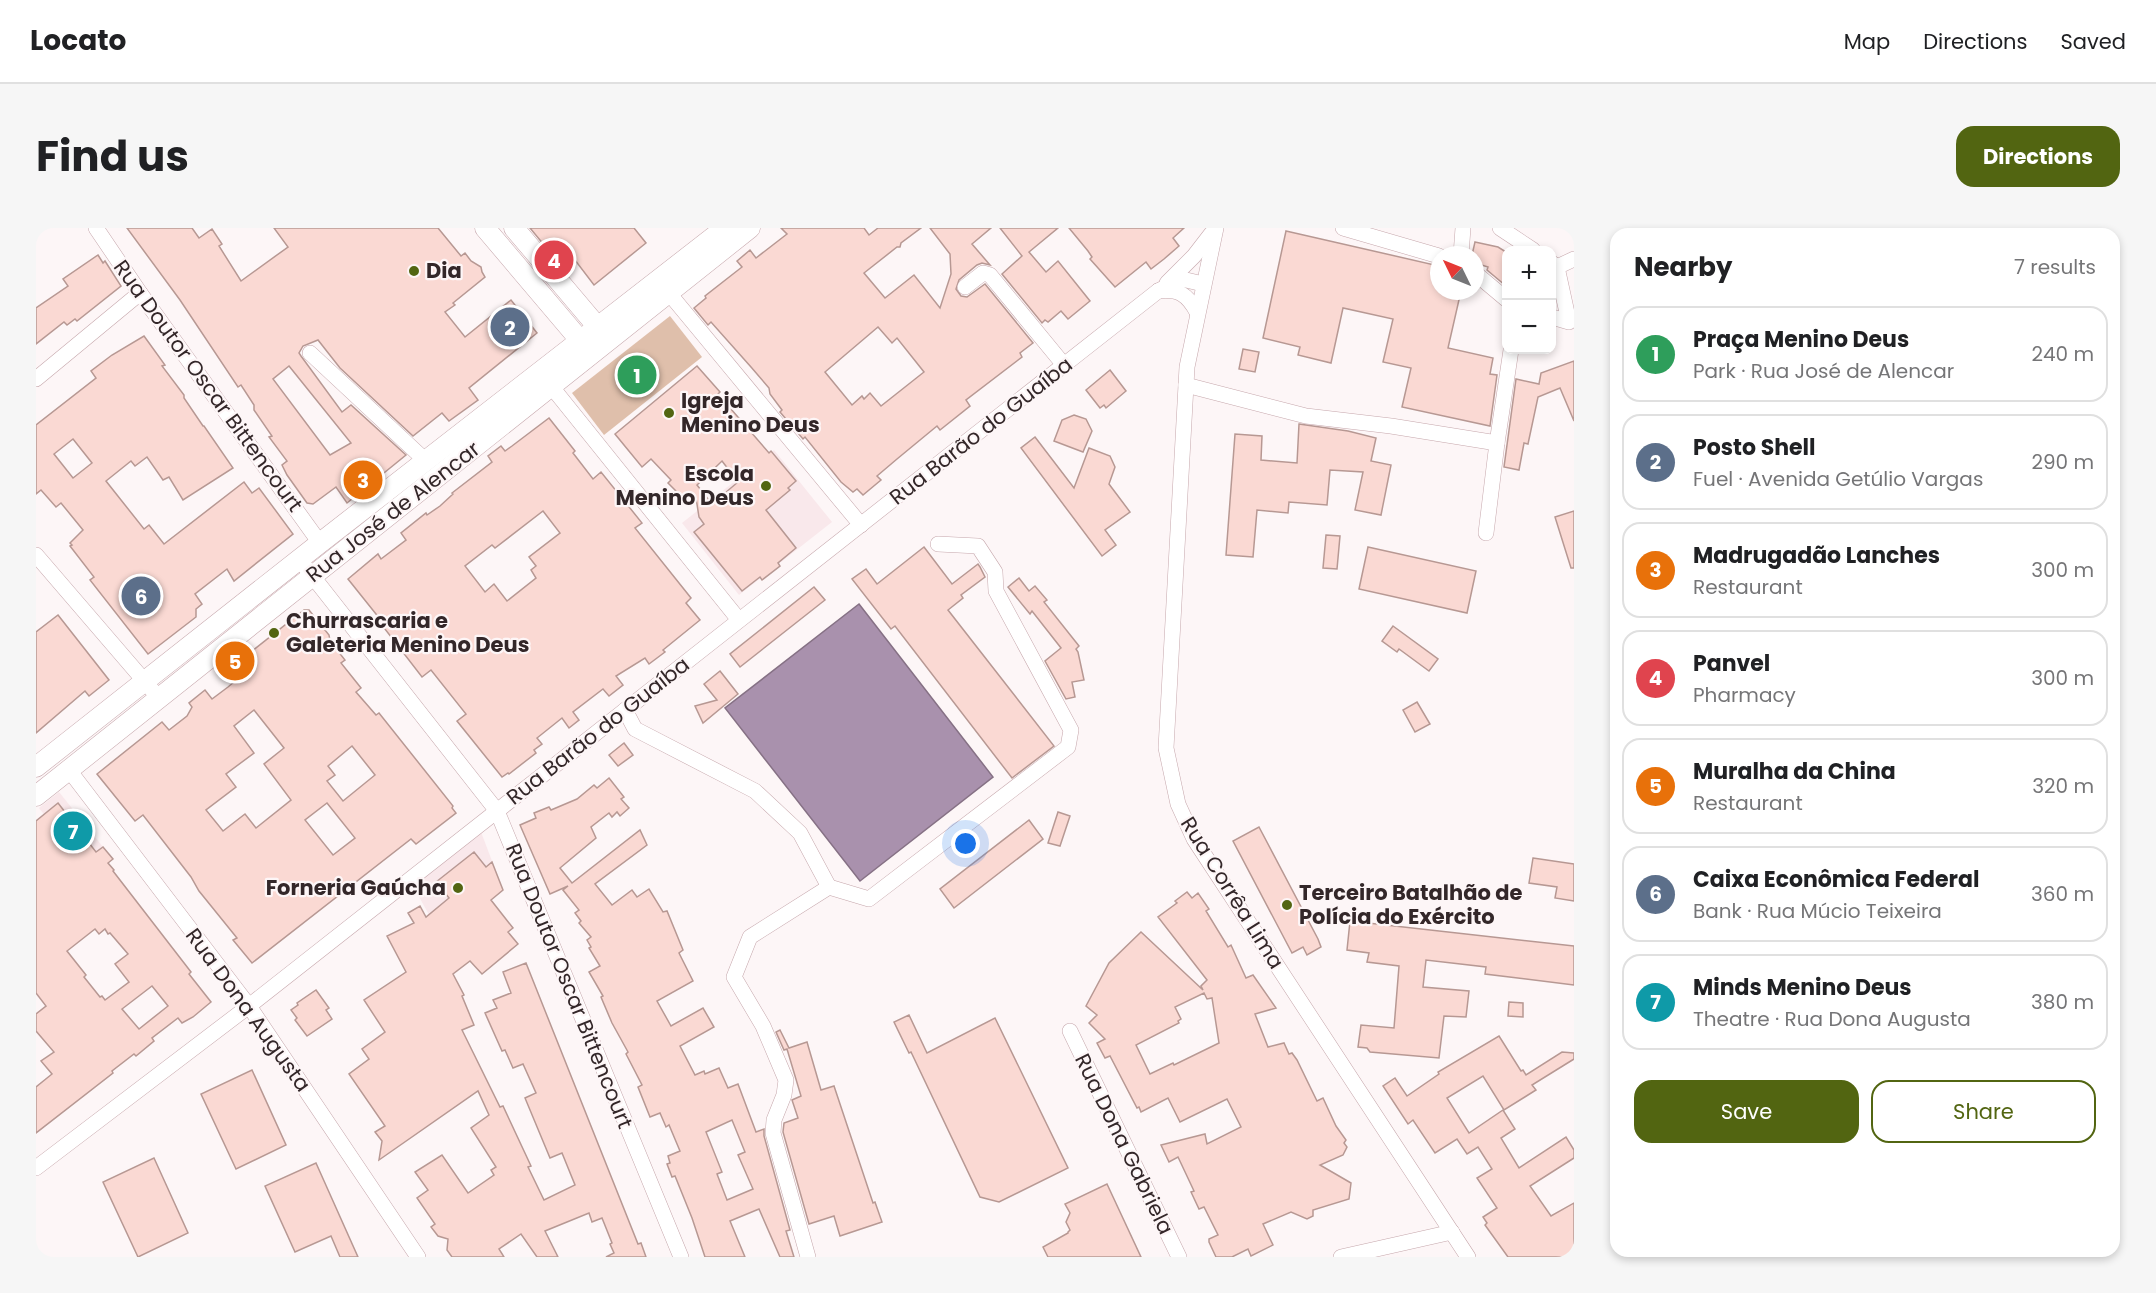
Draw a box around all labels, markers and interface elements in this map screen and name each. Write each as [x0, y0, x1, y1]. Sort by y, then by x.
text: Locato [30, 21, 126, 60]
text: Map [1844, 27, 1890, 56]
text: Directions [1923, 27, 2027, 56]
text: Saved [2060, 27, 2126, 56]
button: Directions [1956, 126, 2120, 187]
text: Find us [36, 127, 189, 186]
pin: 4 [534, 237, 574, 282]
north arrow [1430, 246, 1484, 300]
map controls [1502, 246, 1556, 354]
button: + [1502, 246, 1556, 300]
text: Nearby [1634, 249, 1732, 285]
text: 7 results [2014, 253, 2096, 281]
street label: Rua Doutor Oscar Bittencourt [107, 254, 310, 518]
place label: Dia [426, 256, 462, 285]
marker: Dia [407, 264, 421, 278]
button: − [1502, 300, 1556, 354]
pin: 2 [490, 304, 530, 350]
text: Praça Menino Deus [1693, 324, 1909, 355]
text: 1 [1652, 340, 1659, 368]
text: 240 m [2031, 340, 2094, 368]
street label: Rua Barão do Guaíba [883, 350, 1078, 511]
pin: 1 [618, 352, 656, 398]
text: Park · Rua José de Alencar [1693, 357, 1954, 385]
place label: Igreja Menino Deus [681, 386, 820, 439]
marker: Igreja Menino Deus [662, 406, 676, 420]
text: Posto Shell [1693, 432, 1816, 463]
street label: Rua José de Alencar [300, 434, 486, 589]
text: 2 [1650, 448, 1661, 476]
text: 290 m [2031, 448, 2094, 476]
pin: 3 [344, 458, 382, 502]
place label: Escola Menino Deus [615, 459, 754, 512]
text: Fuel · Avenida Getúlio Vargas [1693, 465, 1983, 493]
marker: Escola Menino Deus [759, 479, 773, 493]
text: Madrugadão Lanches [1693, 540, 1940, 571]
text: 3 [1649, 556, 1662, 584]
text: 300 m [2031, 556, 2094, 584]
text: Restaurant [1693, 573, 1803, 601]
pin: 6 [122, 574, 160, 619]
place label: Churrascaria e Galeteria Menino Deus [286, 606, 529, 659]
marker: Churrascaria e Galeteria Menino Deus [267, 626, 281, 640]
pin: 5 [216, 638, 254, 684]
text: Panvel [1693, 648, 1770, 679]
street label: Rua Barão do Guaíba [500, 650, 695, 811]
text: 4 [1649, 664, 1662, 692]
text: 300 m [2031, 664, 2094, 692]
text: Pharmacy [1693, 681, 1796, 709]
text: Muralha da China [1693, 756, 1896, 787]
text: 5 [1649, 772, 1662, 800]
text: 320 m [2032, 772, 2094, 800]
text: Restaurant [1693, 789, 1803, 817]
pin: 7 [54, 808, 93, 854]
street label: Rua Corrêa Lima [1174, 811, 1291, 974]
your location [951, 829, 980, 858]
street label: Rua Doutor Oscar Bittencourt [499, 839, 640, 1133]
text: Caixa Econômica Federal [1693, 864, 1979, 895]
place label: Forneria Gaúcha [266, 873, 446, 902]
place label: Terceiro Batalhão de Polícia do Exército [1299, 878, 1523, 931]
text: 6 [1649, 880, 1662, 908]
text: 360 m [2031, 880, 2094, 908]
marker: Forneria Gaúcha [451, 881, 465, 895]
text: Bank · Rua Múcio Teixeira [1693, 897, 1942, 925]
marker: Terceiro Batalhão de Polícia do Exército [1280, 898, 1294, 912]
street label: Rua Dona Augusta [179, 922, 318, 1097]
text: Minds Menino Deus [1693, 972, 1912, 1003]
text: 7 [1650, 988, 1661, 1016]
text: 380 m [2031, 988, 2094, 1016]
text: Theatre · Rua Dona Augusta [1693, 1005, 1971, 1033]
street label: Rua Dona Gabriela [1068, 1049, 1181, 1239]
button: Save [1634, 1080, 1859, 1143]
button: Share [1871, 1080, 2096, 1143]

